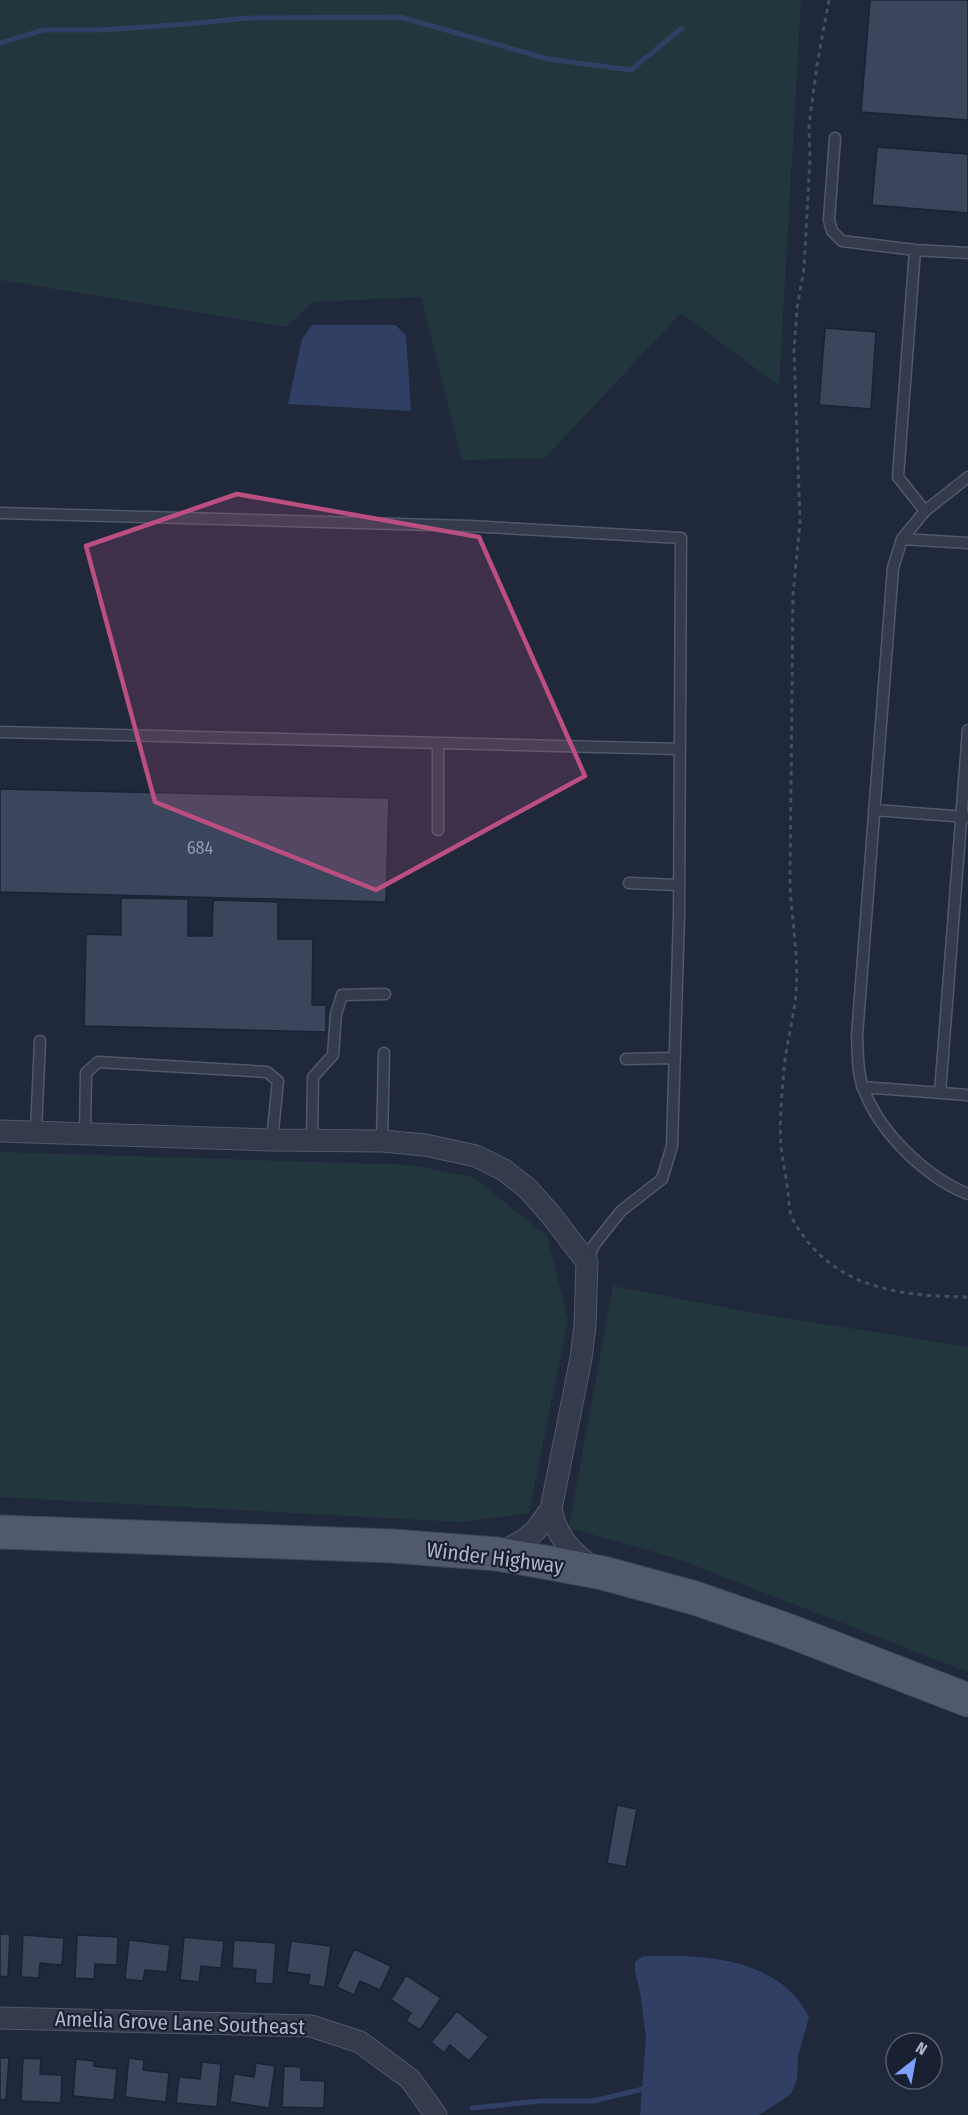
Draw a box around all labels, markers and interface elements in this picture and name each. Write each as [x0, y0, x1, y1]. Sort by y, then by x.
house number: 684 [187, 837, 214, 859]
street label: Winder Highway [425, 1537, 566, 1579]
street label: Amelia Grove Lane Southeast [54, 2006, 306, 2040]
north arrow [884, 2031, 944, 2091]
text: N [912, 2038, 930, 2059]

